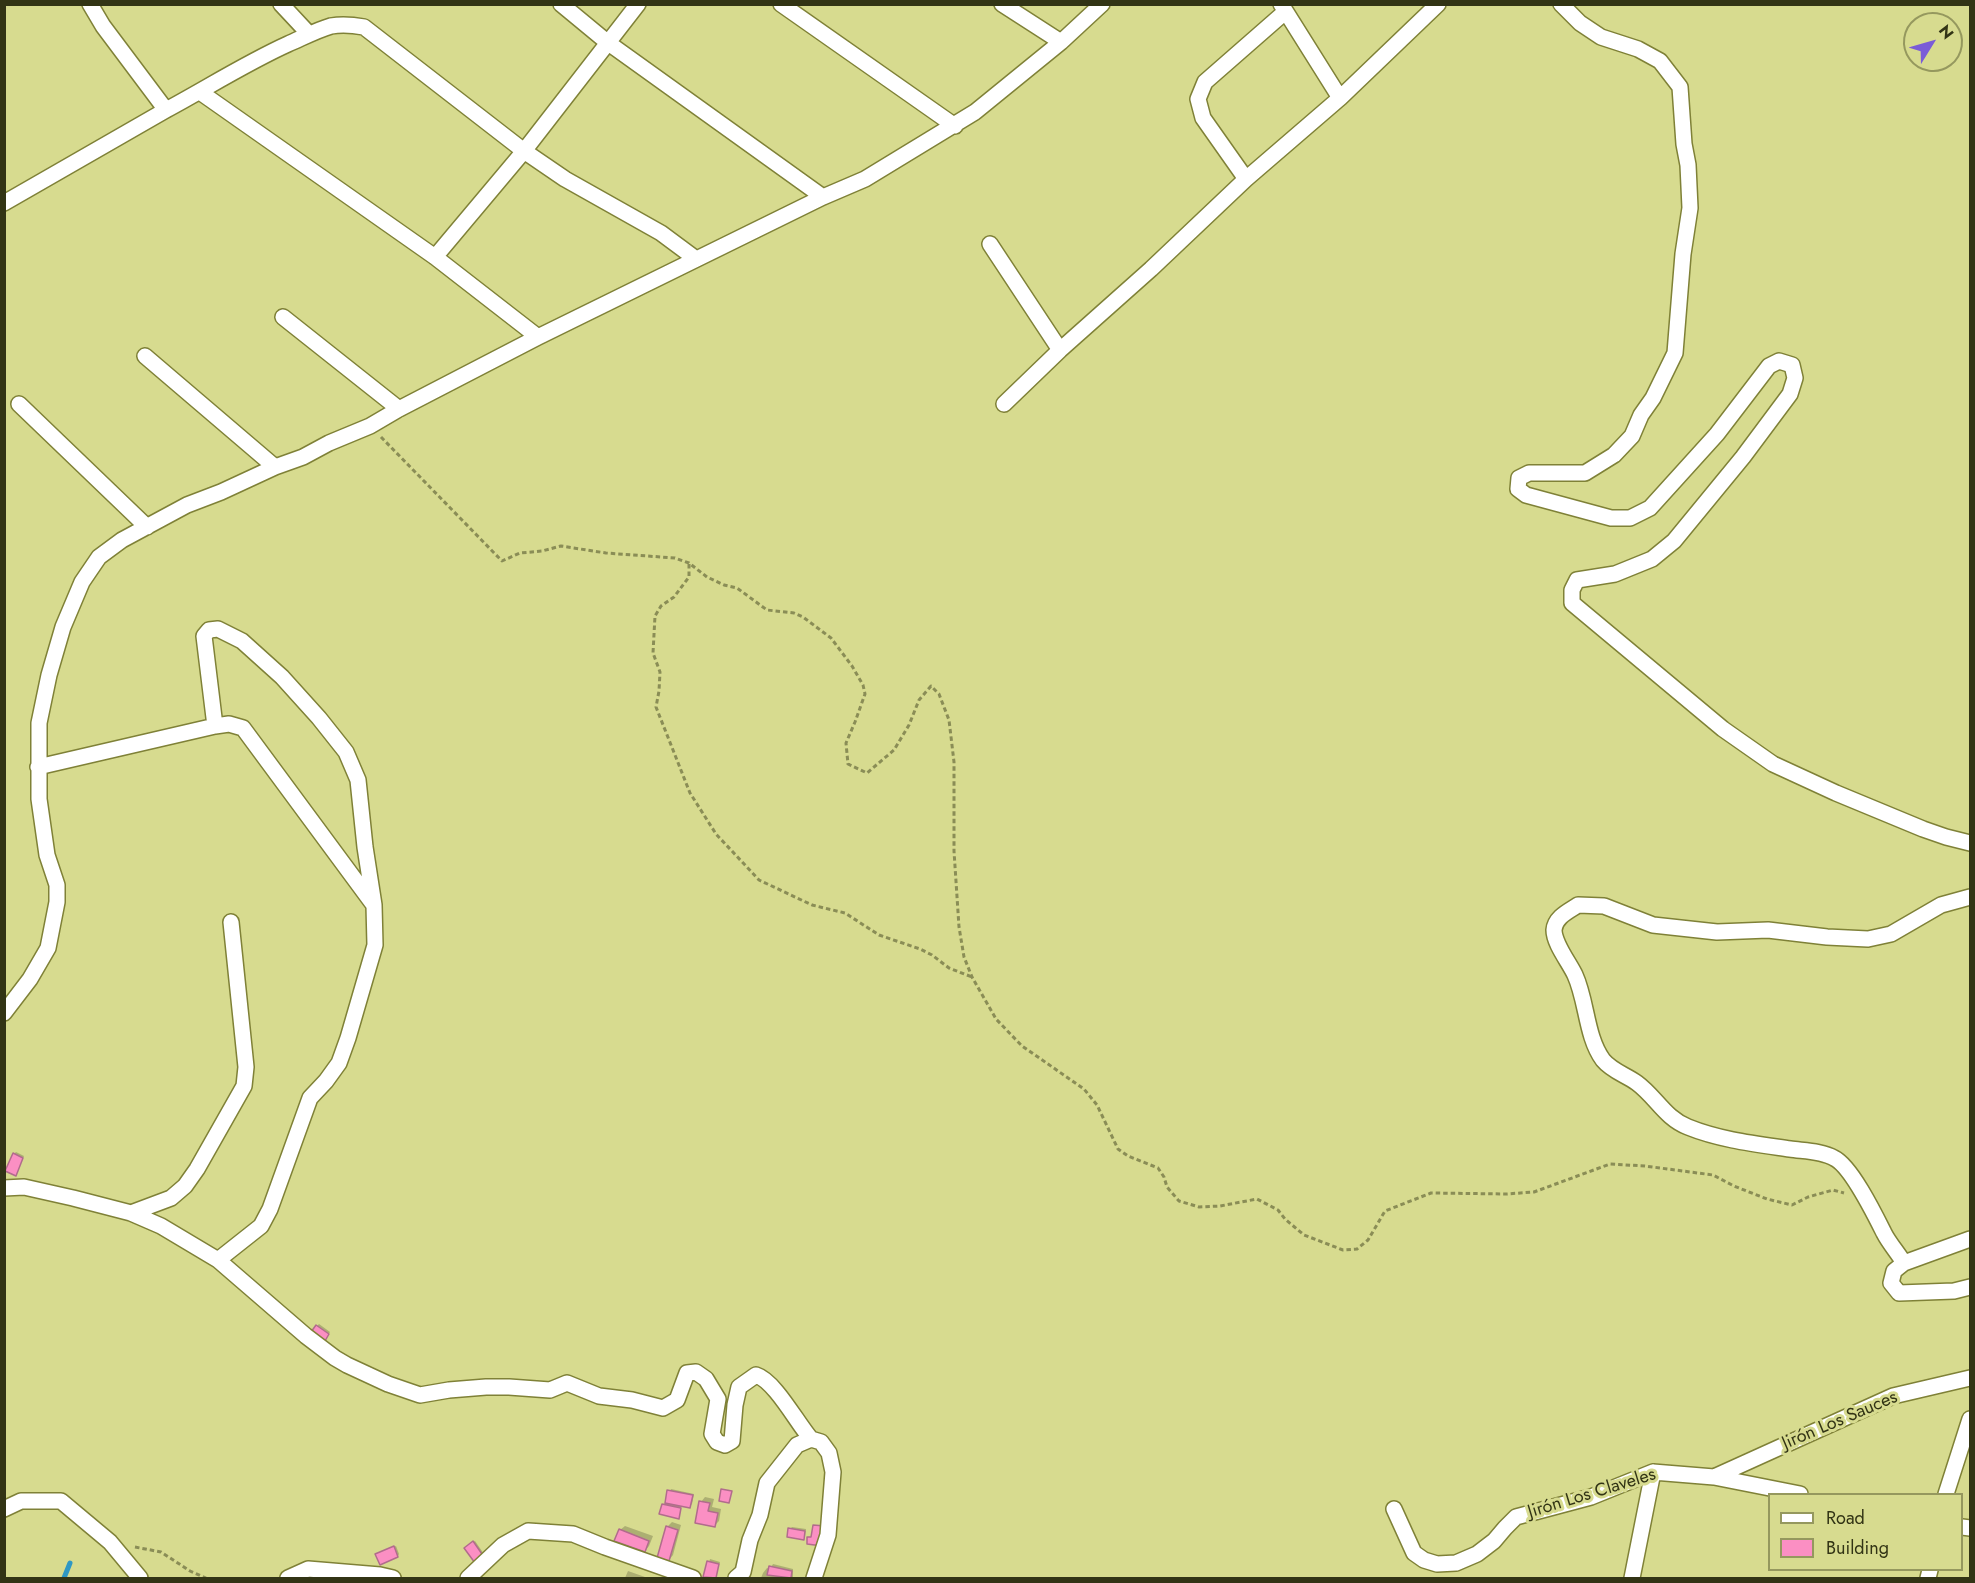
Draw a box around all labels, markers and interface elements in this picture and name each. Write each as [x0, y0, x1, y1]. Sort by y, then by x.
north arrow [1903, 12, 1963, 72]
text: N [1933, 20, 1959, 44]
street label: Jirón Los Sauces [1779, 1387, 1901, 1455]
street label: Jirón Los Claveles [1525, 1464, 1659, 1524]
legend [1768, 1493, 1963, 1571]
text: Road [1826, 1505, 1865, 1531]
text: Building [1826, 1535, 1889, 1561]

